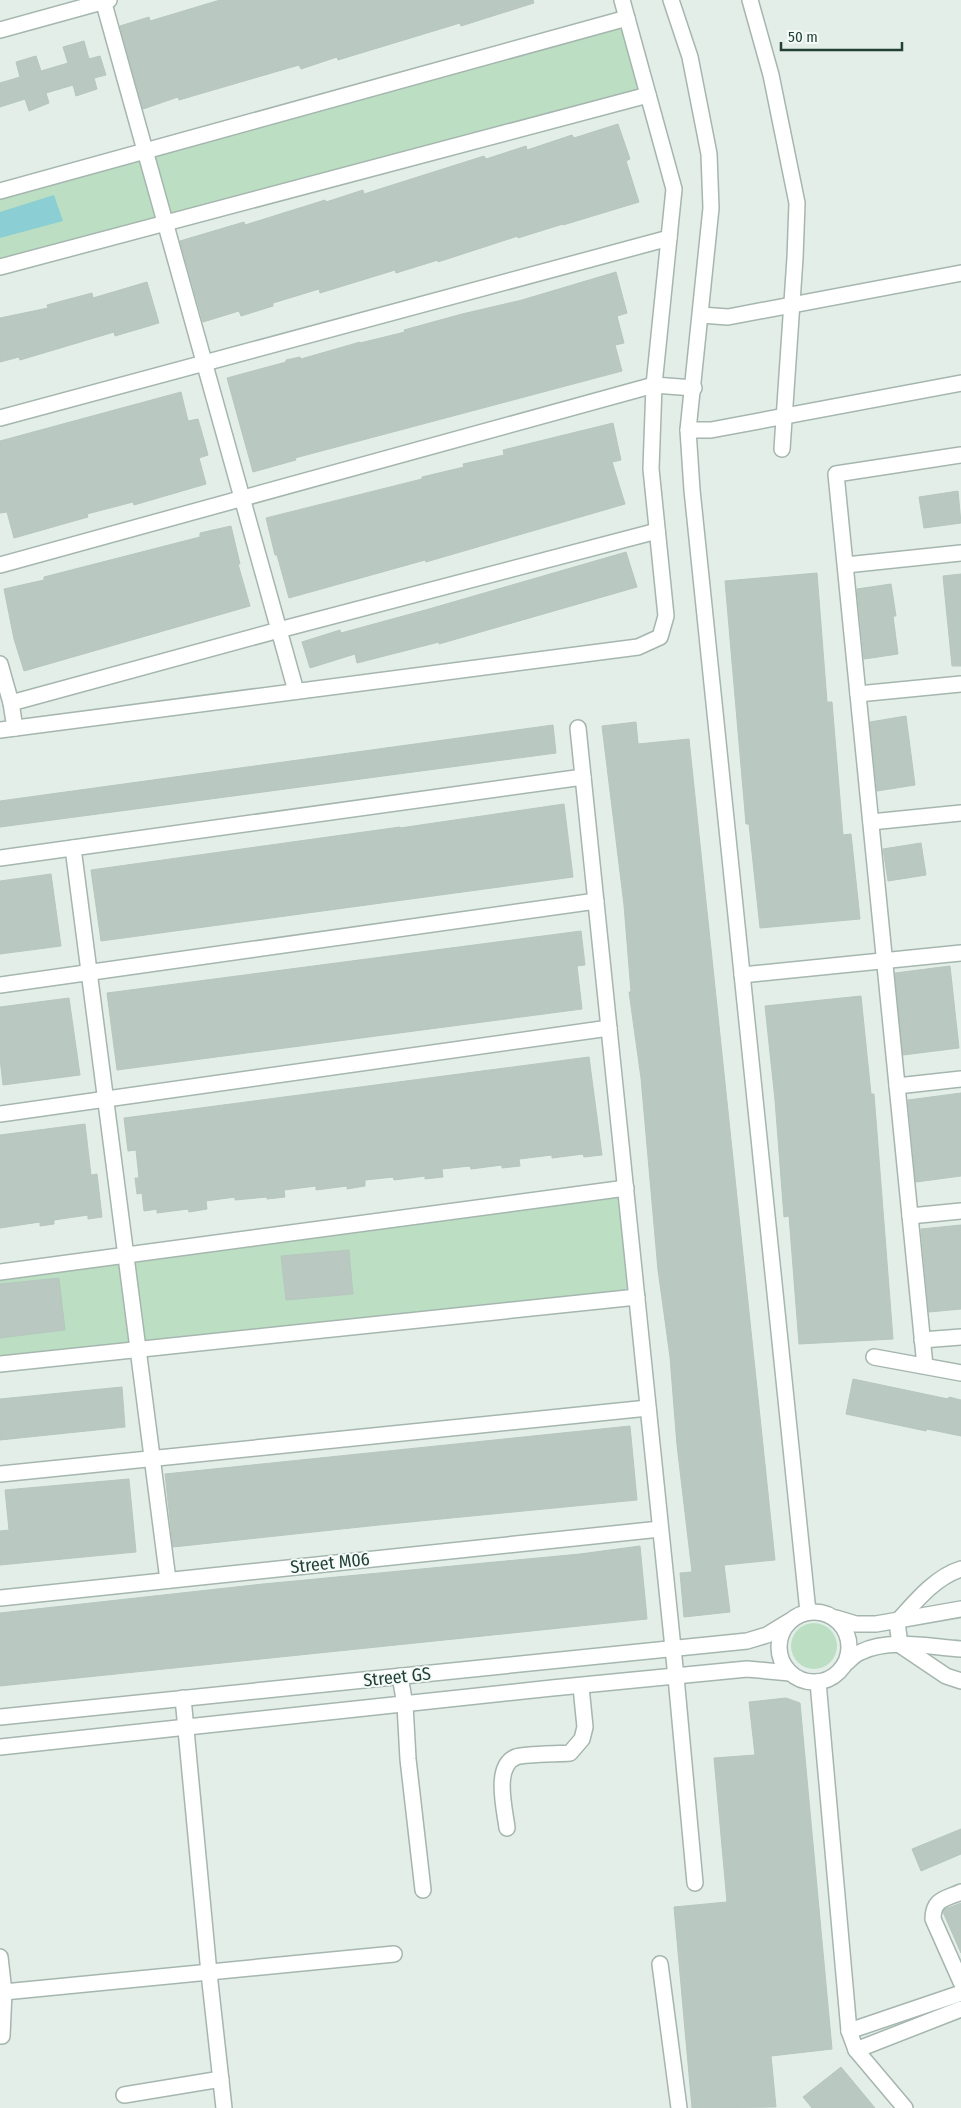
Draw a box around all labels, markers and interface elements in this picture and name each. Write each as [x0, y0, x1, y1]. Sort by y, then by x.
scale bar [781, 20, 902, 52]
text: 50 m [788, 28, 818, 46]
street label: Street M06 [289, 1548, 371, 1578]
street label: Street GS [362, 1663, 432, 1691]

